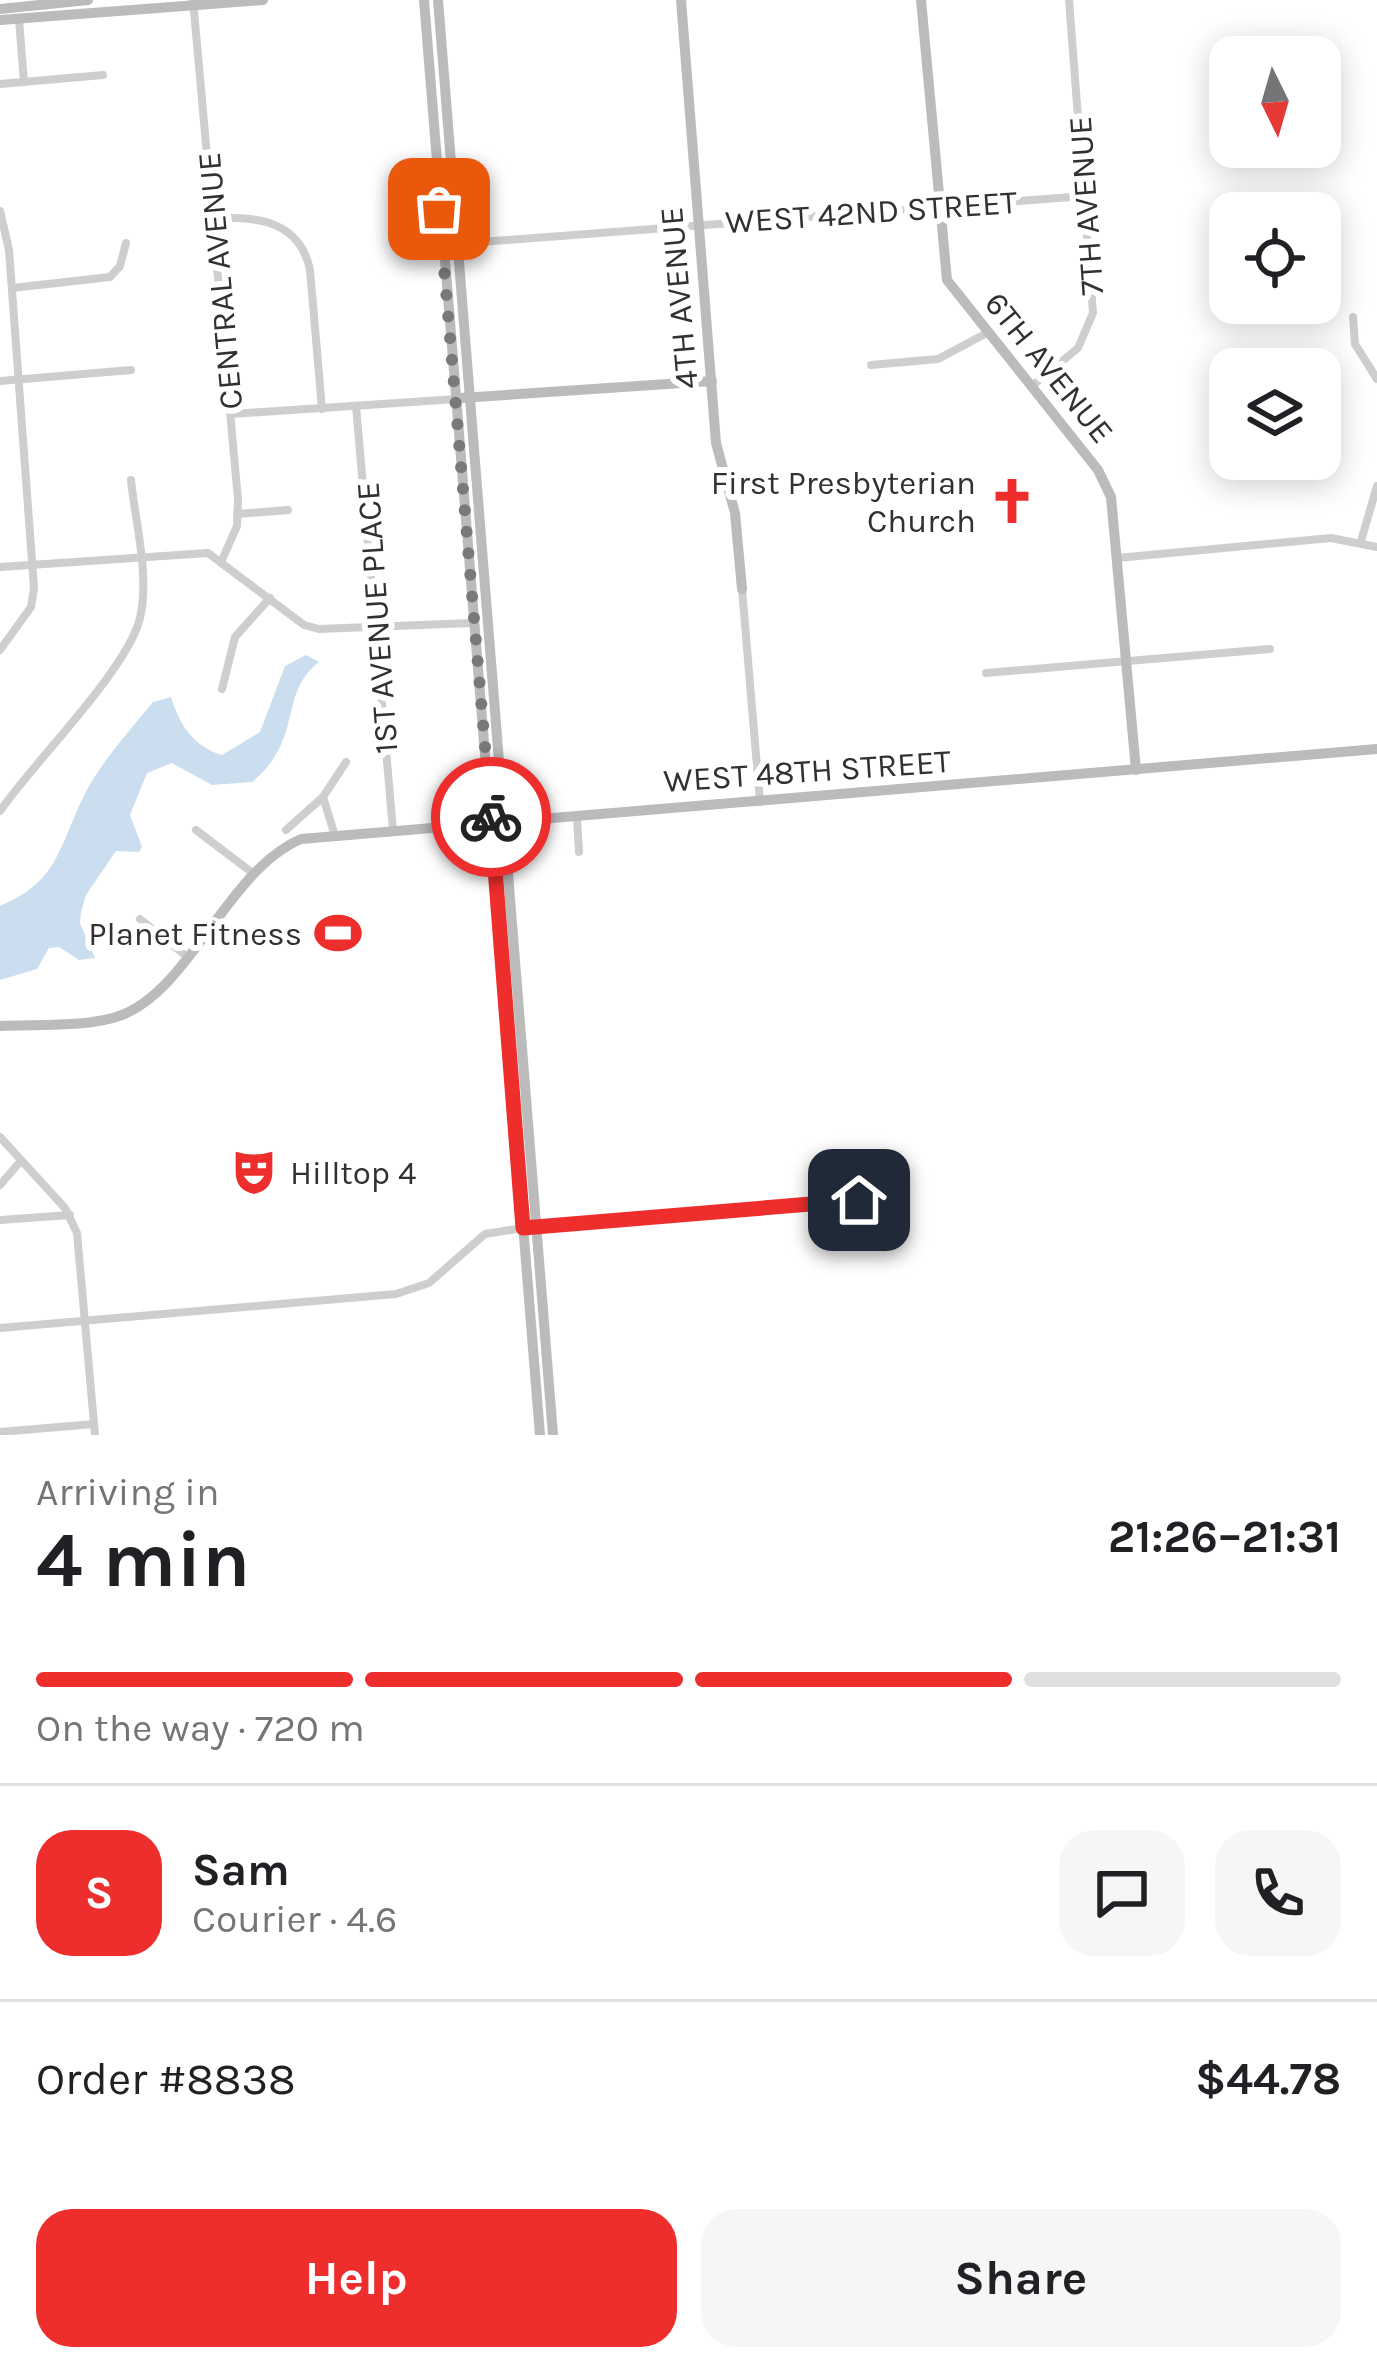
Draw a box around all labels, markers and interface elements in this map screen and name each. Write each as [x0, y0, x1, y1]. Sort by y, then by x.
north arrow [1209, 36, 1341, 168]
map controls [1209, 36, 1341, 480]
street label: 7TH AVENUE [1061, 115, 1111, 297]
street label: CENTRAL AVENUE [190, 151, 250, 411]
pin [388, 158, 490, 260]
icon: bag [406, 176, 472, 242]
street label: WEST 42ND STREET [724, 183, 1019, 241]
button: locate [1209, 192, 1341, 324]
street label: 4TH AVENUE [652, 205, 706, 391]
street label: 6TH AVENUE [977, 285, 1122, 451]
button: layers [1209, 348, 1341, 480]
place label: First Presbyterian Church [711, 464, 976, 540]
church icon: First Presbyterian Church [987, 476, 1037, 526]
street label: 1ST AVENUE PLACE [349, 481, 405, 755]
street label: WEST 48TH STREET [662, 742, 952, 800]
courier [431, 757, 551, 877]
icon: bike [458, 784, 524, 850]
sports icon: Planet Fitness [313, 908, 363, 958]
place label: Planet Fitness [88, 915, 302, 953]
theatre icon: Hilltop 4 [229, 1147, 279, 1197]
pin [808, 1149, 910, 1251]
place label: Hilltop 4 [290, 1154, 416, 1192]
icon: home [826, 1167, 892, 1233]
text: Arriving in [36, 1469, 219, 1515]
text: 21:26–21:31 [1108, 1511, 1341, 1563]
text: 4 min [36, 1514, 250, 1606]
text: On the way · 720 m [36, 1705, 365, 1751]
button: chat [1059, 1830, 1185, 1956]
button: phone [1215, 1830, 1341, 1956]
text: Sam [192, 1844, 290, 1896]
text: S [85, 1867, 113, 1919]
text: Courier · 4.6 [192, 1896, 397, 1942]
text: Order #8838 [36, 2053, 296, 2105]
text: $44.78 [1195, 2053, 1341, 2105]
button: Help [36, 2209, 677, 2347]
button: Share [701, 2209, 1341, 2347]

